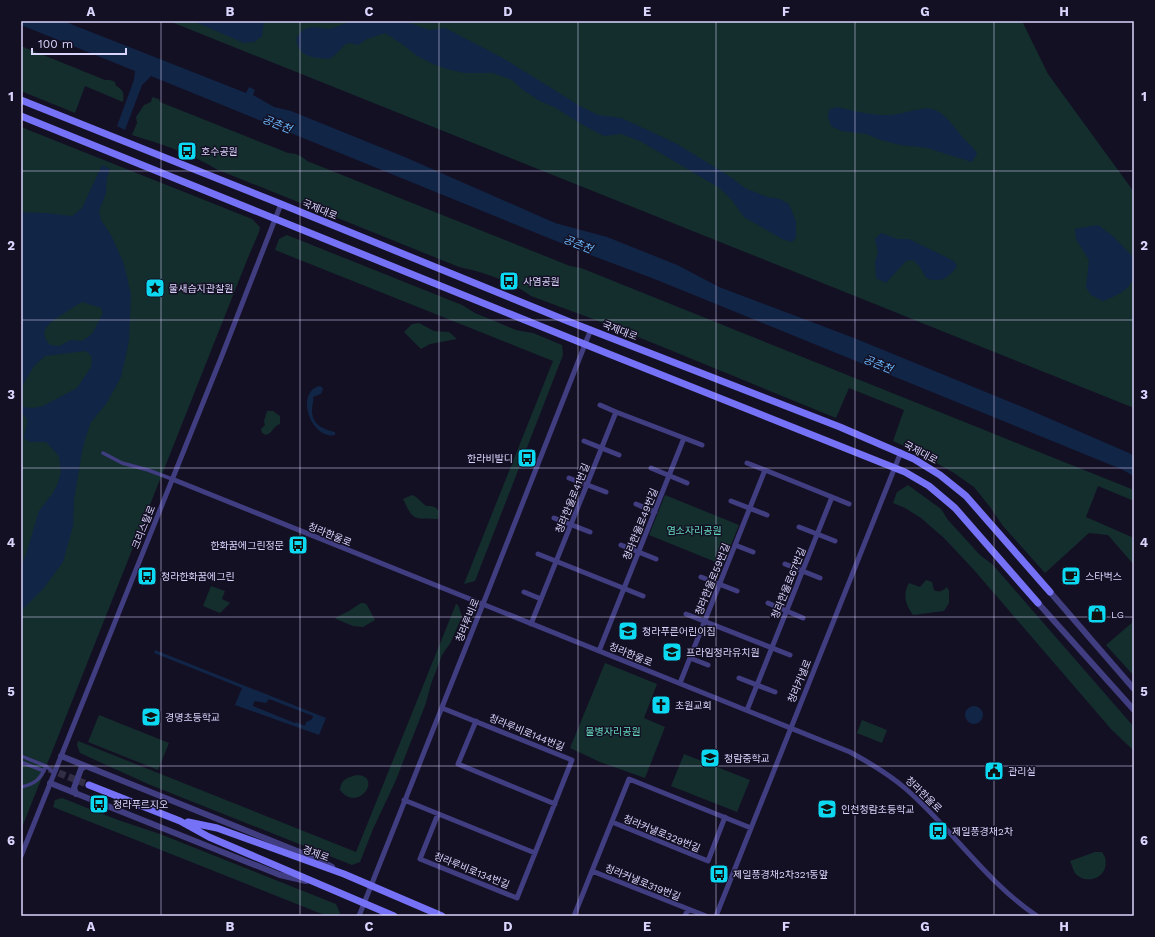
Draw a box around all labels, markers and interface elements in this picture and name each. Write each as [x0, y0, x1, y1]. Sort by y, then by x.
text: A [87, 4, 96, 19]
text: B [226, 4, 235, 19]
text: C [365, 4, 374, 19]
text: D [503, 4, 513, 19]
text: E [643, 4, 651, 19]
text: F [782, 4, 790, 19]
text: G [920, 4, 930, 19]
text: H [1059, 4, 1069, 19]
scale bar [32, 30, 126, 56]
text: 100 m [38, 37, 73, 51]
text: 1 [8, 89, 14, 104]
text: 1 [1141, 89, 1147, 104]
water label: 공촌천 [260, 113, 295, 137]
bus stop icon: 호수공원 [176, 140, 198, 162]
place label: 호수공원 [201, 146, 238, 157]
street label: 국제대로 [301, 197, 339, 221]
water label: 공촌천 [561, 233, 596, 257]
text: 2 [7, 238, 15, 253]
text: 2 [1140, 238, 1148, 253]
bus stop icon: 사염공원 [498, 270, 520, 292]
place label: 사염공원 [523, 276, 560, 287]
place icon: 물새습지관찰원 [144, 277, 166, 299]
place label: 물새습지관찰원 [169, 283, 233, 294]
street label: 국제대로 [601, 319, 639, 342]
water label: 공촌천 [861, 353, 896, 377]
text: 3 [7, 387, 15, 402]
text: 3 [1140, 387, 1148, 402]
street label: 국제대로 [902, 439, 940, 466]
bus stop icon: 한라비발디 [516, 447, 538, 469]
place label: 한라비발디 [467, 453, 513, 464]
street label: 청라한울로41번길 [553, 462, 591, 535]
street label: 청라한울로49번길 [621, 487, 660, 562]
street label: 크리스탈로 [130, 504, 157, 551]
street label: 청라한울로 [306, 521, 353, 548]
park label: 염소자리공원 [666, 525, 722, 536]
bus stop icon: 한화꿈에그린정문 [287, 534, 309, 556]
text: 4 [7, 535, 16, 550]
text: 4 [1140, 535, 1149, 550]
place label: 한화꿈에그린정문 [210, 540, 284, 551]
street label: 청라한울로59번길 [693, 542, 732, 617]
street label: 청라한울로67번길 [769, 546, 808, 620]
bus stop icon: 청라한화꿈에그린 [136, 565, 158, 587]
cafe icon: 스타벅스 [1060, 565, 1082, 587]
place label: 청라한화꿈에그린 [161, 571, 235, 582]
place label: 스타벅스 [1085, 571, 1122, 582]
street label: 청라루비로 [454, 597, 481, 644]
shop icon: LG [1086, 603, 1108, 625]
place label: LG [1111, 609, 1124, 620]
school or university icon: 청라푸른어린이집 [617, 620, 639, 642]
place label: 청라푸른어린이집 [642, 626, 716, 637]
street label: 청라한울로 [607, 641, 654, 668]
school or university icon: 프라임청라유치원 [661, 641, 683, 663]
place label: 프라임청라유치원 [686, 647, 760, 658]
street label: 청라커낼로 [786, 658, 813, 705]
text: 5 [7, 684, 15, 699]
text: 5 [1140, 684, 1148, 699]
church icon: 초원교회 [650, 694, 672, 716]
place label: 초원교회 [675, 700, 712, 711]
school or university icon: 경명초등학교 [140, 706, 162, 728]
place label: 경명초등학교 [165, 712, 220, 723]
street label: 청라루비로144번길 [487, 712, 566, 753]
park label: 물병자리공원 [585, 726, 641, 737]
school or university icon: 청람중학교 [699, 747, 721, 769]
place label: 청람중학교 [724, 753, 770, 764]
public building icon: 관리실 [983, 760, 1005, 782]
place label: 관리실 [1008, 766, 1036, 777]
street label: 청라한울로 [903, 774, 944, 814]
bus stop icon: 청라푸르지오 [88, 793, 110, 815]
school or university icon: 인천청람초등학교 [816, 798, 838, 820]
place label: 청라푸르지오 [113, 799, 168, 810]
place label: 인천청람초등학교 [841, 804, 915, 815]
street label: 청라커낼로329번길 [622, 813, 702, 854]
bus stop icon: 제일풍경채2차 [927, 820, 949, 842]
place label: 제일풍경채2차 [952, 826, 1014, 837]
text: 6 [7, 833, 15, 848]
text: 6 [1140, 833, 1148, 848]
street label: 경제로 [301, 844, 331, 863]
street label: 청라루비로134번길 [433, 850, 511, 891]
street label: 청라커낼로319번길 [604, 862, 682, 903]
bus stop icon: 제일풍경채2차321동앞 [708, 863, 730, 885]
place label: 제일풍경채2차321동앞 [733, 869, 828, 880]
text: A [87, 919, 96, 934]
text: B [226, 919, 235, 934]
text: C [365, 919, 374, 934]
text: D [503, 919, 513, 934]
text: E [643, 919, 651, 934]
text: F [782, 919, 790, 934]
text: G [920, 919, 930, 934]
text: H [1059, 919, 1069, 934]

